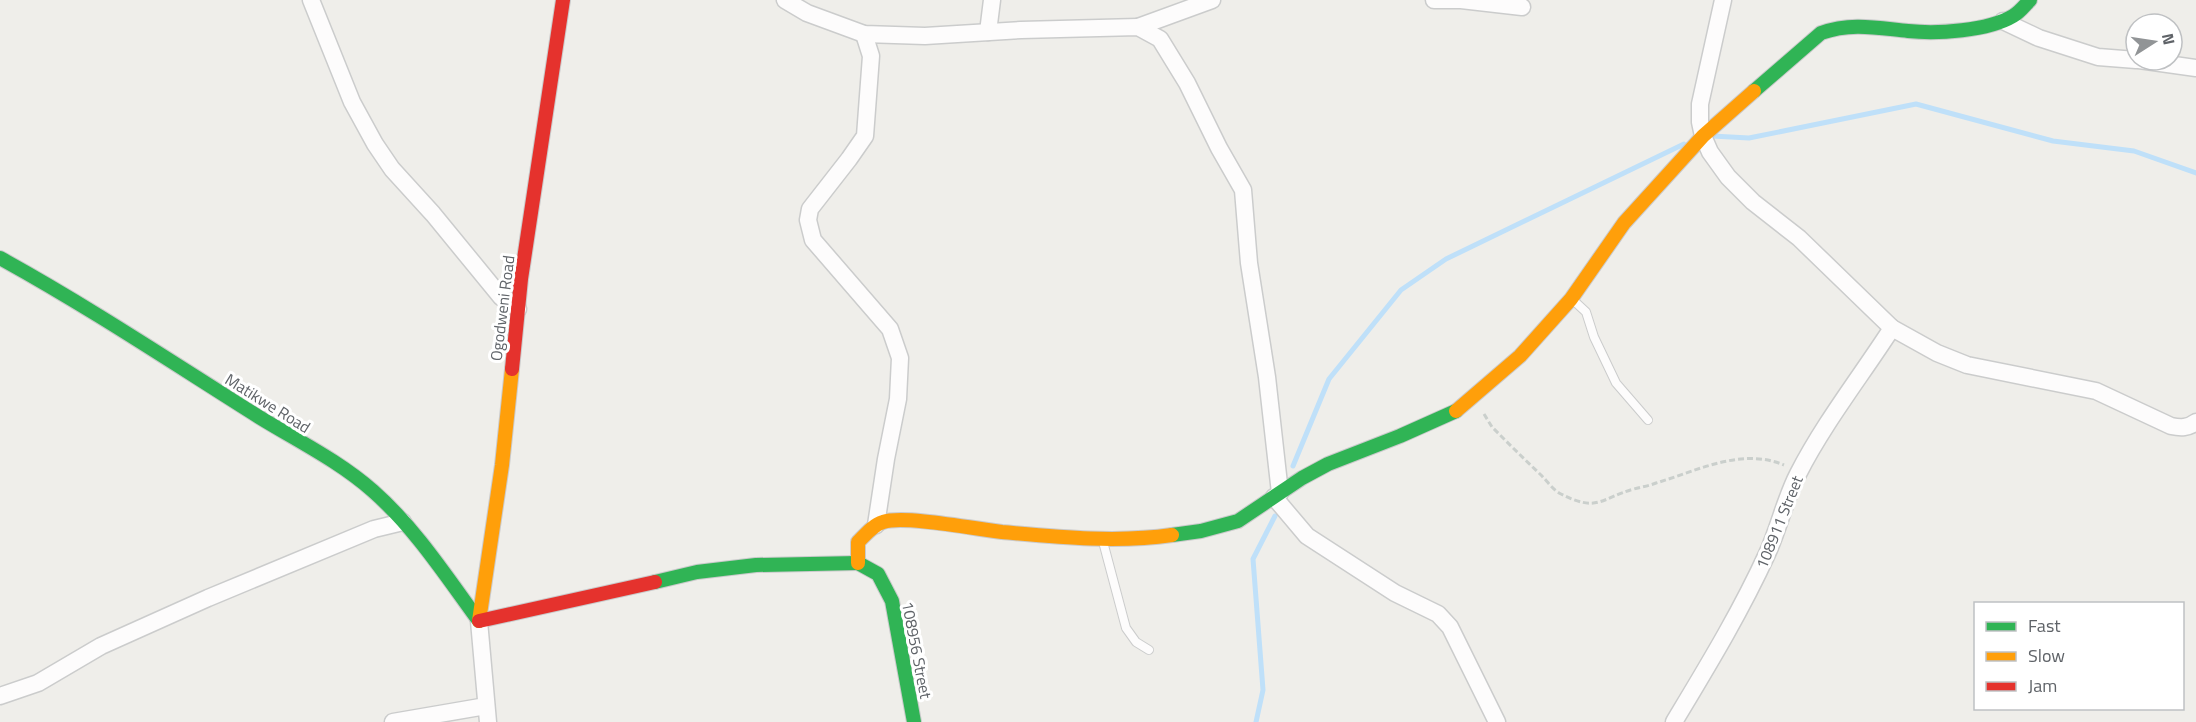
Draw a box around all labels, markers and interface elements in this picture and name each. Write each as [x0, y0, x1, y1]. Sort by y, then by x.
north arrow [2124, 12, 2184, 72]
text: N [2156, 31, 2182, 47]
street label: Ogodweni Road [484, 254, 520, 362]
street label: Matikwe Road [221, 367, 315, 439]
street label: 108911 Street [1749, 471, 1809, 572]
street label: 108956 Street [896, 599, 938, 701]
legend [1974, 602, 2184, 710]
text: Fast [2028, 612, 2061, 639]
text: Slow [2028, 642, 2065, 669]
text: Jam [2028, 672, 2057, 699]

